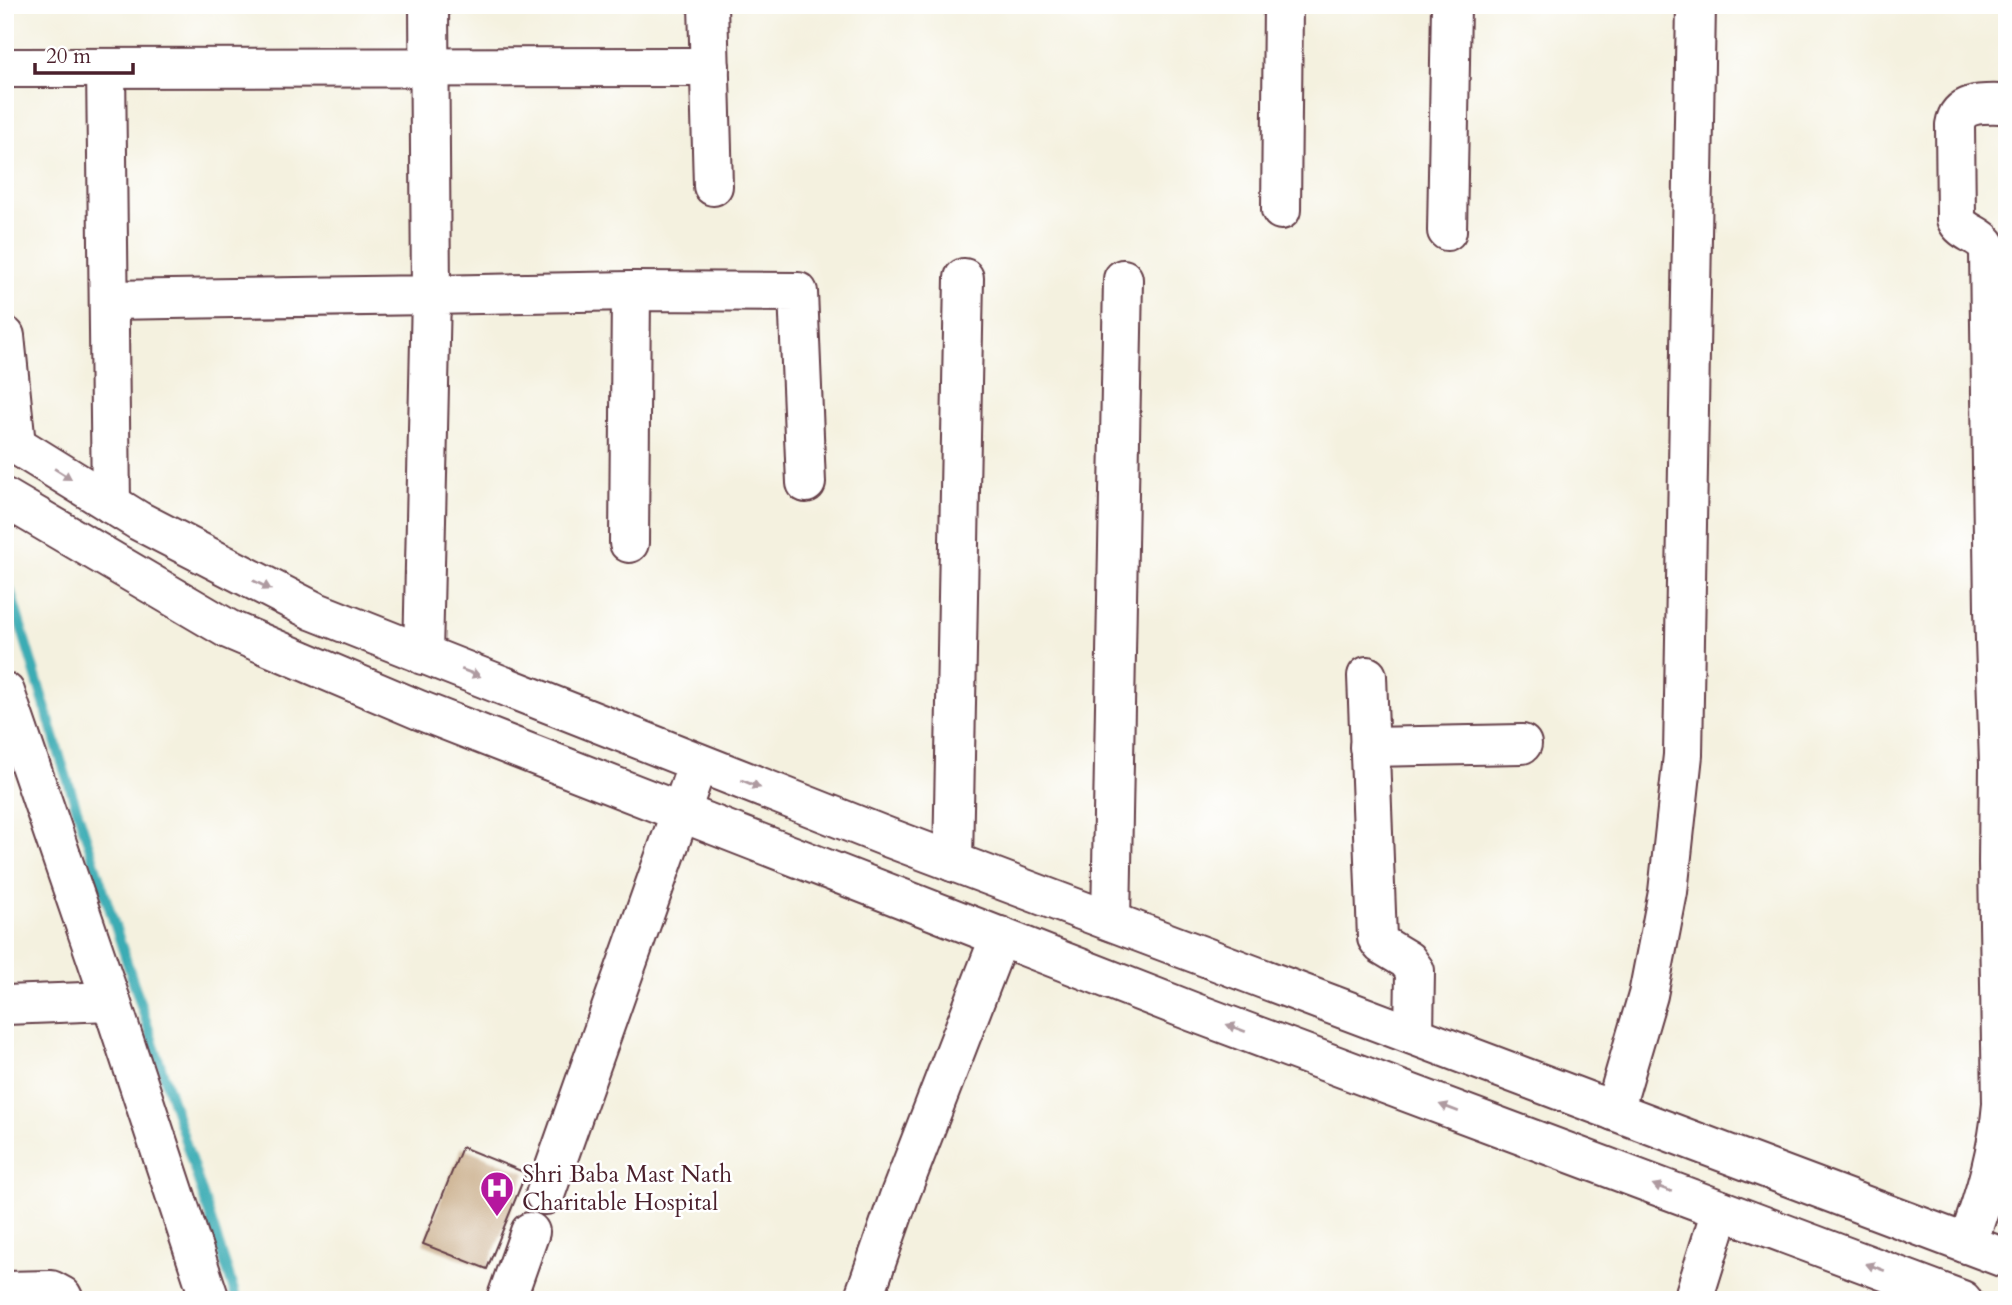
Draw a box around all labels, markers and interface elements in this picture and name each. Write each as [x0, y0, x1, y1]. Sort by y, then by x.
scale bar [35, 32, 133, 76]
text: 20 m [46, 42, 91, 71]
one-way arrow [54, 468, 73, 481]
one-way arrow [252, 579, 272, 590]
one-way arrow [461, 668, 482, 679]
one-way arrow [741, 778, 762, 789]
one-way arrow [1225, 1022, 1246, 1033]
one-way arrow [1438, 1102, 1459, 1113]
place label: Shri Baba Mast Nath Charitable Hospital [522, 1158, 732, 1219]
hospital icon: Shri Baba Mast Nath Charitable Hospital [478, 1169, 516, 1218]
one-way arrow [1651, 1182, 1672, 1193]
one-way arrow [1865, 1262, 1886, 1273]

